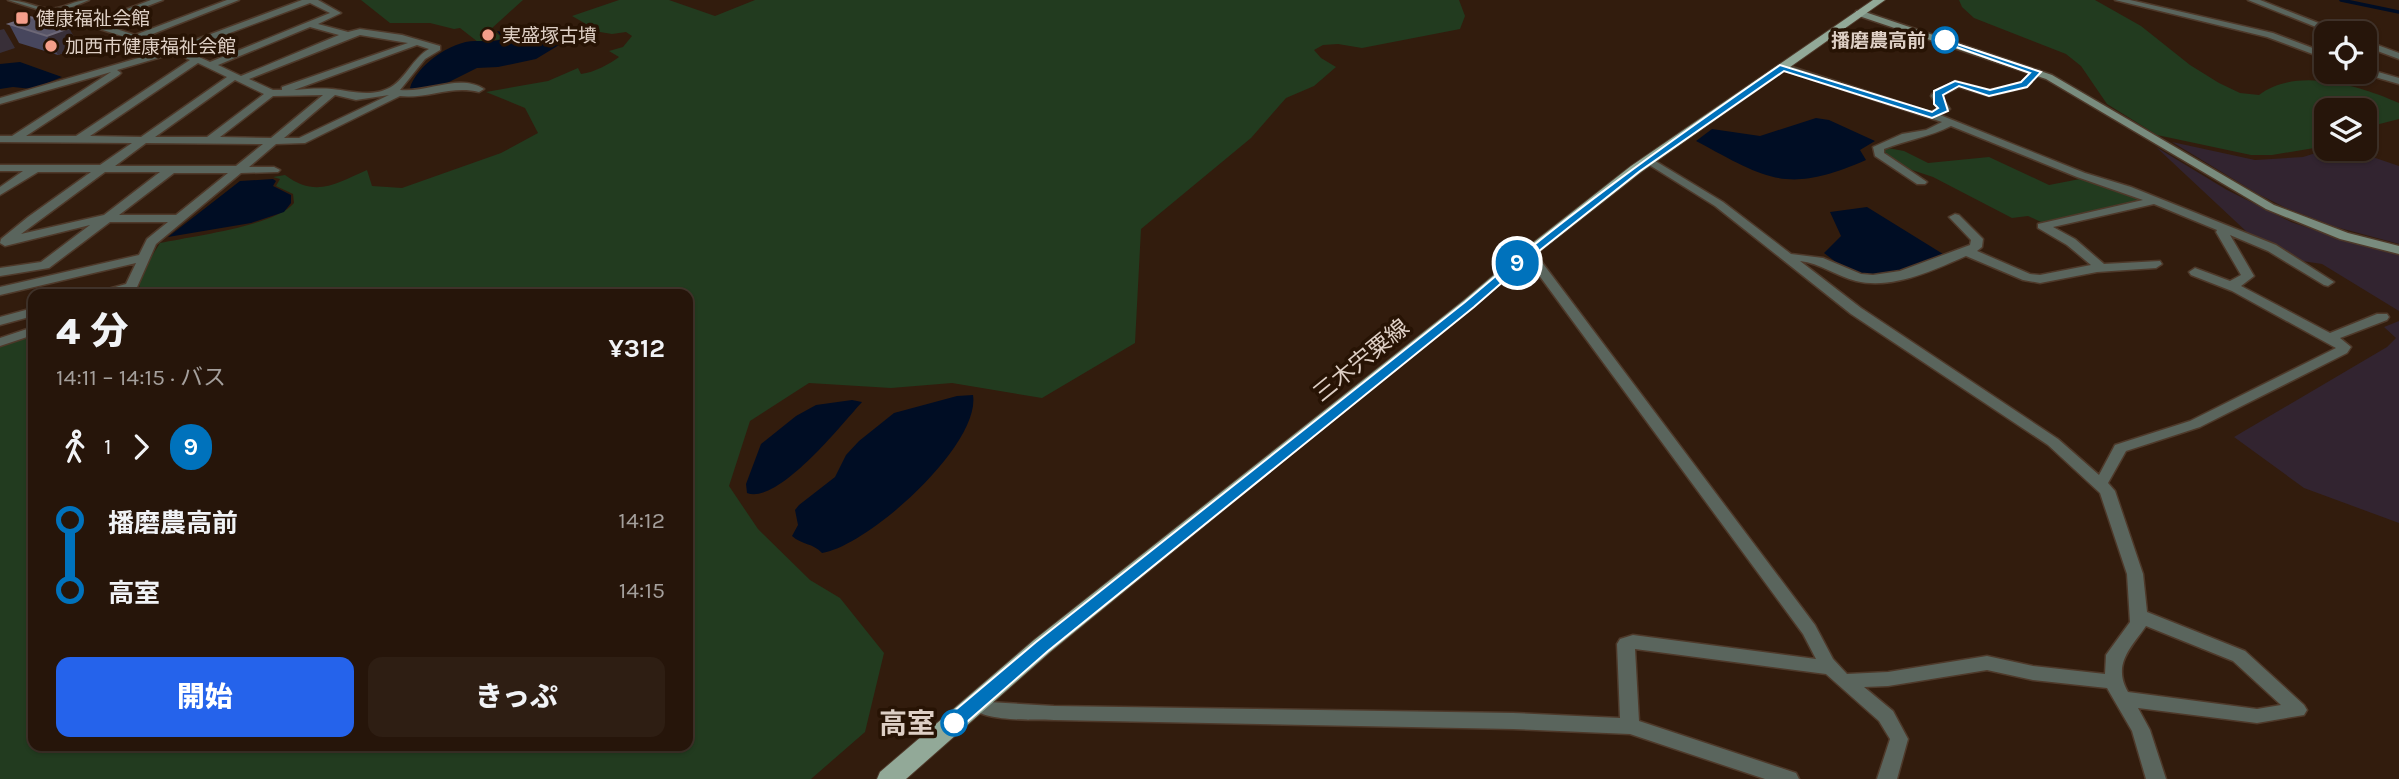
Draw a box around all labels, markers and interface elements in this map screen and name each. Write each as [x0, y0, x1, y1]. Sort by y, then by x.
place label: 健康福祉会館 [36, 8, 150, 30]
marker: 健康福祉会館 [14, 10, 30, 26]
map controls [2314, 21, 2377, 161]
button: locate [2314, 21, 2377, 84]
place label: 実盛塚古墳 [502, 25, 597, 47]
marker: 実盛塚古墳 [480, 27, 496, 43]
marker: 播磨農高前 [1932, 27, 1958, 53]
place label: 播磨農高前 [1831, 30, 1926, 52]
place label: 加西市健康福祉会館 [65, 36, 236, 58]
marker: 加西市健康福祉会館 [43, 38, 59, 54]
button: layers [2314, 98, 2377, 161]
line badge: 9 [1494, 240, 1540, 286]
text: 9 [1510, 249, 1524, 277]
text: 4 分 [56, 309, 128, 354]
street label: 三木宍粟線 [1308, 314, 1414, 407]
text: ¥312 [609, 333, 665, 364]
text: 14:11 – 14:15 · バス [56, 364, 226, 391]
icon: walk [56, 428, 94, 466]
icon: forward [122, 428, 160, 466]
text: 1 [104, 433, 112, 460]
text: 9 [184, 433, 198, 461]
text: 14:12 [618, 507, 665, 534]
text: 播磨農高前 [108, 508, 238, 539]
text: 14:15 [619, 577, 665, 604]
text: 高室 [108, 578, 160, 609]
button: 開始 [56, 657, 354, 737]
button: きっぷ [368, 657, 665, 737]
place label: 高室 [879, 707, 935, 740]
marker: 高室 [941, 710, 967, 736]

